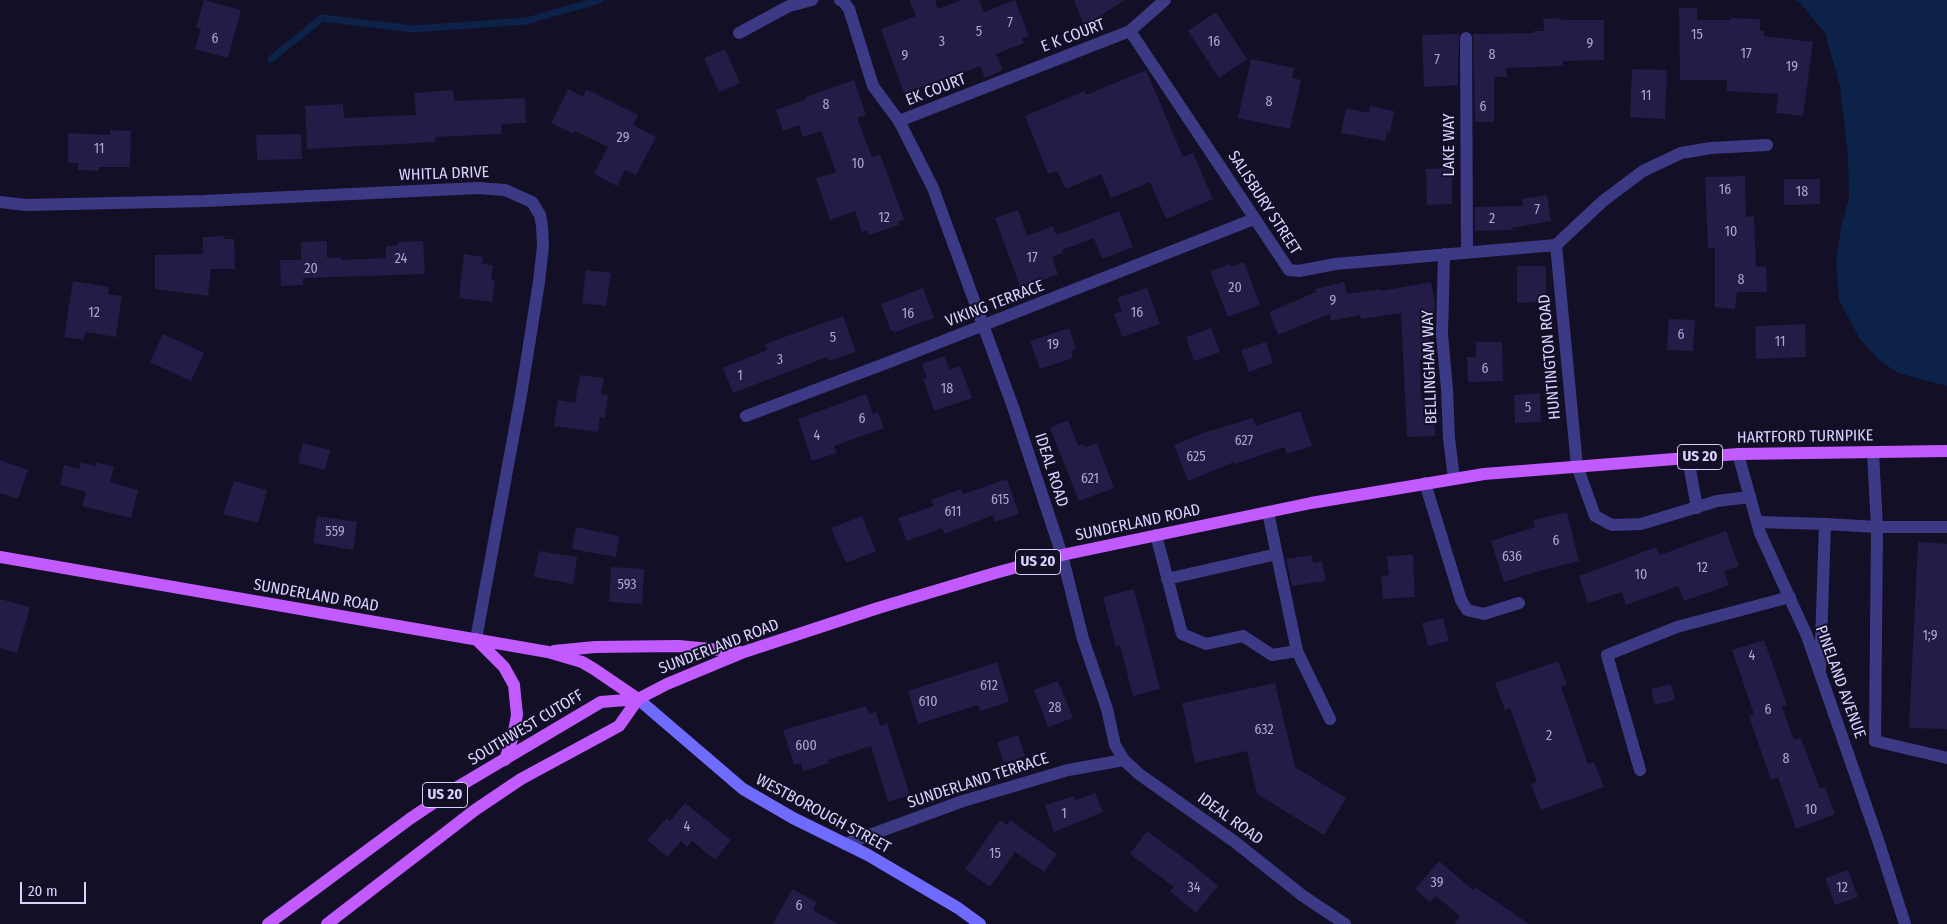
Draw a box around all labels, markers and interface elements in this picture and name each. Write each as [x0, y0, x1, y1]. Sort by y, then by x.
house number: 7 [1007, 15, 1013, 31]
street label: E K COURT [1038, 15, 1108, 57]
house number: 5 [976, 24, 982, 40]
house number: 15 [1691, 27, 1703, 43]
house number: 6 [212, 31, 218, 47]
house number: 3 [939, 34, 945, 50]
house number: 16 [1208, 34, 1220, 50]
house number: 9 [1587, 36, 1593, 52]
house number: 17 [1740, 46, 1752, 62]
house number: 8 [1489, 47, 1495, 63]
house number: 9 [902, 48, 908, 64]
house number: 7 [1434, 52, 1440, 68]
house number: 19 [1786, 59, 1798, 75]
street label: EK COURT [903, 70, 969, 110]
house number: 11 [1641, 88, 1651, 104]
house number: 8 [1266, 94, 1272, 110]
house number: 8 [823, 97, 829, 113]
house number: 6 [1480, 99, 1486, 115]
street label: LAKE WAY [1440, 114, 1460, 176]
house number: 29 [617, 130, 629, 146]
house number: 11 [94, 141, 104, 157]
street label: SALISBURY STREET [1223, 148, 1305, 258]
house number: 10 [852, 156, 864, 172]
street label: WHITLA DRIVE [398, 163, 490, 185]
house number: 16 [1719, 182, 1731, 198]
house number: 18 [1796, 184, 1808, 200]
house number: 7 [1534, 202, 1540, 218]
house number: 12 [878, 210, 890, 226]
house number: 2 [1489, 211, 1495, 227]
house number: 10 [1725, 224, 1737, 240]
house number: 17 [1026, 250, 1038, 266]
house number: 24 [395, 251, 407, 267]
house number: 20 [304, 261, 318, 277]
house number: 8 [1738, 272, 1744, 288]
street label: VIKING TERRACE [943, 276, 1047, 332]
house number: 20 [1228, 280, 1242, 296]
house number: 9 [1330, 293, 1336, 309]
street label: HUNTINGTON ROAD [1535, 294, 1565, 420]
house number: 12 [88, 305, 100, 321]
house number: 16 [1131, 305, 1143, 321]
house number: 16 [902, 306, 914, 322]
street label: BELLINGHAM WAY [1418, 310, 1442, 424]
house number: 6 [1678, 327, 1684, 343]
house number: 5 [830, 330, 836, 346]
house number: 11 [1775, 334, 1785, 350]
house number: 19 [1047, 337, 1059, 353]
house number: 3 [777, 352, 783, 368]
house number: 6 [1482, 361, 1488, 377]
house number: 1 [737, 368, 743, 384]
house number: 18 [941, 381, 953, 397]
house number: 5 [1525, 400, 1531, 416]
house number: 6 [859, 411, 865, 427]
street label: HARTFORD TURNPIKE [1737, 426, 1873, 448]
house number: 4 [814, 428, 820, 444]
street label: IDEAL ROAD [1030, 431, 1072, 509]
house number: 627 [1235, 433, 1253, 449]
road number: US 20 [1678, 444, 1722, 470]
house number: 625 [1186, 449, 1206, 465]
house number: 621 [1081, 471, 1099, 487]
house number: 615 [991, 492, 1009, 508]
street label: SUNDERLAND ROAD [1074, 500, 1202, 546]
house number: 611 [944, 504, 962, 520]
house number: 559 [325, 524, 345, 540]
house number: 6 [1553, 533, 1559, 549]
house number: 636 [1502, 549, 1522, 565]
road number: US 20 [1016, 550, 1060, 574]
house number: 12 [1696, 560, 1708, 576]
house number: 10 [1635, 567, 1647, 583]
street label: SUNDERLAND ROAD [252, 576, 380, 616]
house number: 593 [617, 577, 637, 593]
street label: SUNDERLAND ROAD [656, 615, 782, 679]
street label: PINELAND AVENUE [1811, 623, 1869, 741]
house number: 1;9 [1922, 628, 1938, 644]
house number: 4 [1749, 648, 1755, 664]
house number: 612 [980, 678, 998, 694]
street label: SOUTHWEST CUTOFF [465, 686, 587, 770]
house number: 610 [918, 694, 938, 710]
house number: 28 [1048, 700, 1062, 716]
house number: 6 [1765, 702, 1771, 718]
house number: 632 [1254, 722, 1274, 738]
house number: 2 [1546, 728, 1552, 744]
house number: 600 [795, 738, 817, 754]
street label: SUNDERLAND TERRACE [905, 749, 1051, 813]
house number: 8 [1783, 751, 1789, 767]
street label: WESTBOROUGH STREET [752, 770, 894, 858]
road number: US 20 [422, 782, 468, 808]
street label: IDEAL ROAD [1193, 789, 1267, 849]
house number: 10 [1805, 802, 1817, 818]
house number: 1 [1061, 806, 1067, 822]
house number: 4 [684, 819, 690, 835]
house number: 15 [989, 846, 1001, 862]
scale bar [22, 872, 89, 904]
house number: 39 [1431, 875, 1443, 891]
house number: 34 [1187, 880, 1201, 896]
house number: 12 [1836, 880, 1848, 896]
text: 20 m [28, 882, 58, 900]
house number: 6 [796, 898, 802, 914]

